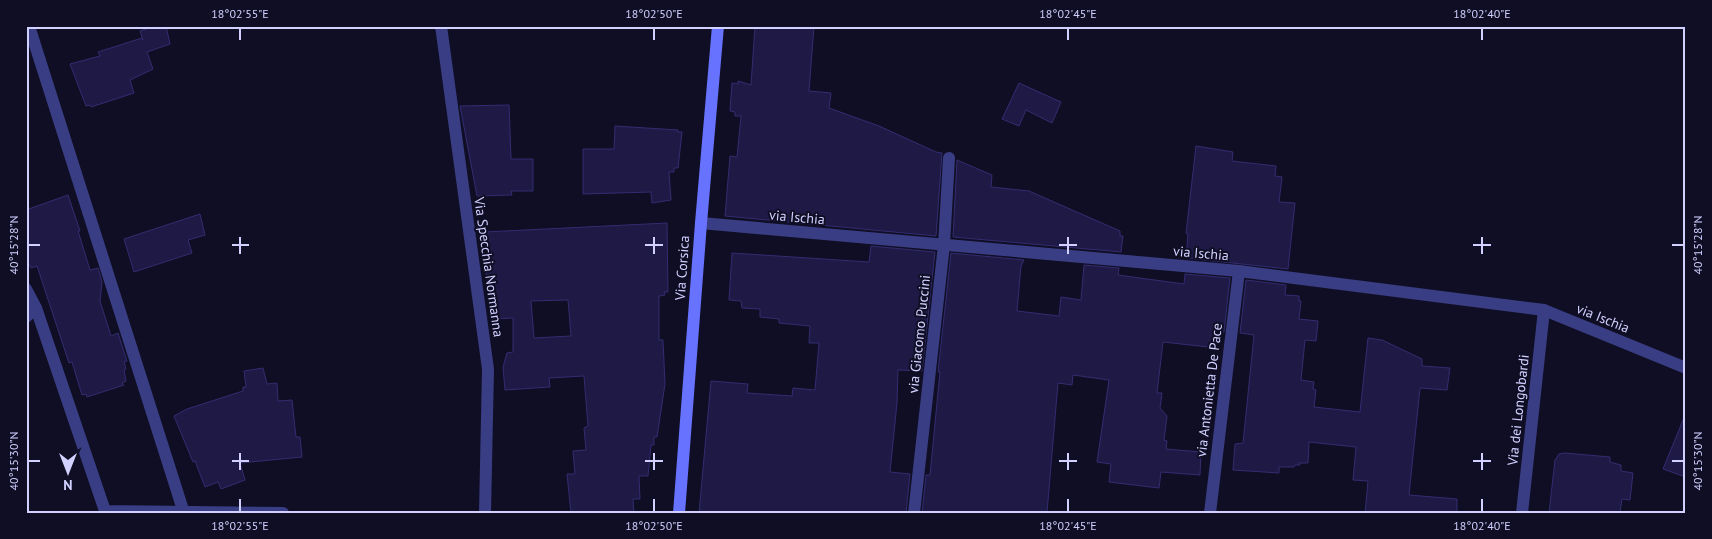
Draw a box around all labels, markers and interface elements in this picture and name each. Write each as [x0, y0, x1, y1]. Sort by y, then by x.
text: 18°02'55"E [211, 6, 269, 21]
text: 18°02'50"E [625, 6, 683, 21]
text: 18°02'45"E [1039, 6, 1097, 21]
text: 18°02'40"E [1453, 6, 1511, 21]
street label: Via Specchia Normanna [470, 195, 508, 338]
street label: via Ischia [768, 206, 826, 228]
text: 40°15'28"N [6, 215, 21, 275]
text: 40°15'28"N [1690, 215, 1705, 275]
street label: Via Corsica [671, 235, 693, 302]
street label: via Ischia [1172, 242, 1230, 264]
street label: via Giacomo Puccini [904, 274, 934, 394]
street label: via Ischia [1574, 299, 1632, 337]
street label: via Antonietta De Pace [1192, 322, 1226, 458]
street label: Via dei Longobardi [1503, 354, 1533, 467]
text: 40°15'30"N [6, 431, 21, 491]
text: 40°15'30"N [1690, 431, 1705, 491]
north arrow [42, 446, 92, 496]
text: N [63, 476, 73, 494]
text: 18°02'55"E [211, 518, 269, 533]
text: 18°02'50"E [625, 518, 683, 533]
text: 18°02'45"E [1039, 518, 1097, 533]
text: 18°02'40"E [1453, 518, 1511, 533]

